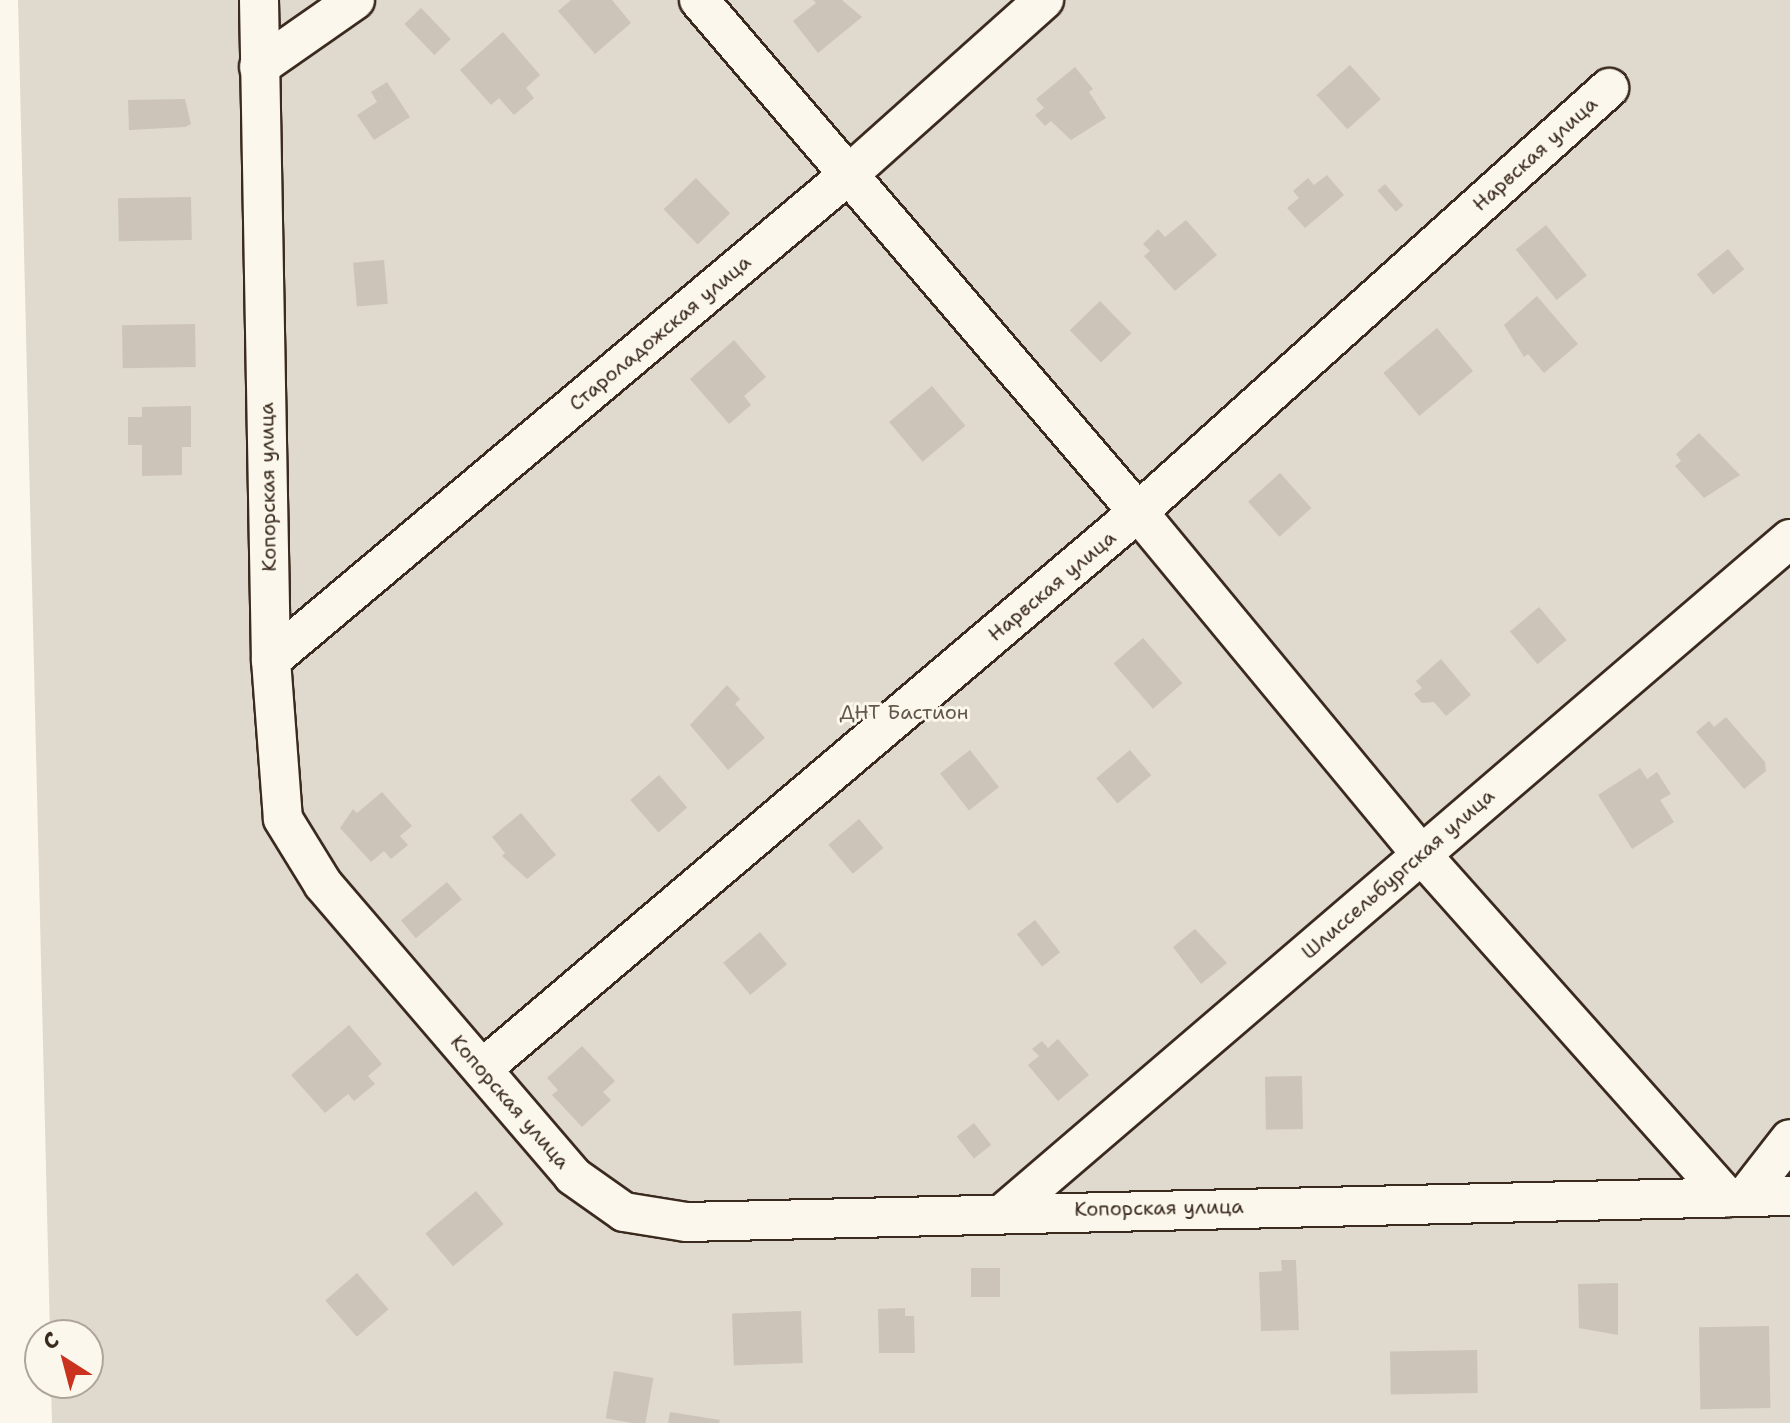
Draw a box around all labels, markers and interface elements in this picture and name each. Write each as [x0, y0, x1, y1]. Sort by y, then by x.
street label: Нарвская улица [1468, 92, 1602, 216]
street label: Староладожская улица [564, 250, 756, 416]
street label: Копорская улица [255, 402, 281, 572]
street label: Нарвская улица [983, 526, 1121, 646]
park label: ДНТ Бастион [839, 700, 969, 724]
street label: Шлиссельбургская улица [1297, 784, 1499, 964]
street label: Копорская улица [445, 1030, 575, 1174]
street label: Копорская улица [1074, 1195, 1244, 1221]
north arrow [24, 1319, 104, 1399]
text: С [37, 1325, 65, 1357]

